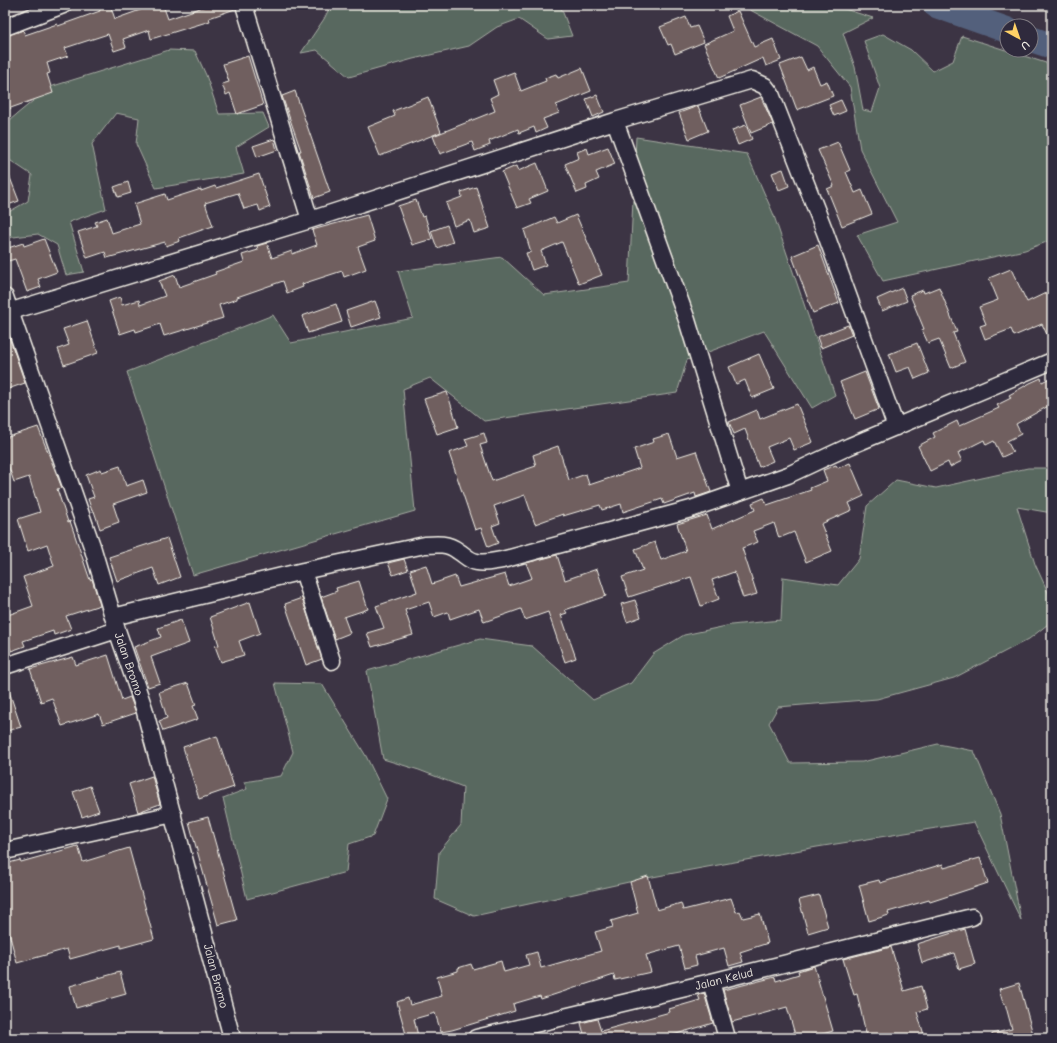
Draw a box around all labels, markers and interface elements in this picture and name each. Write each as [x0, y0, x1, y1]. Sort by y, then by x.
north arrow [999, 18, 1039, 58]
text: U [1018, 38, 1032, 53]
street label: Jalan Bromo [112, 631, 146, 697]
street label: Jalan Bromo [201, 942, 231, 1010]
street label: Jalan Kelud [694, 965, 754, 993]

